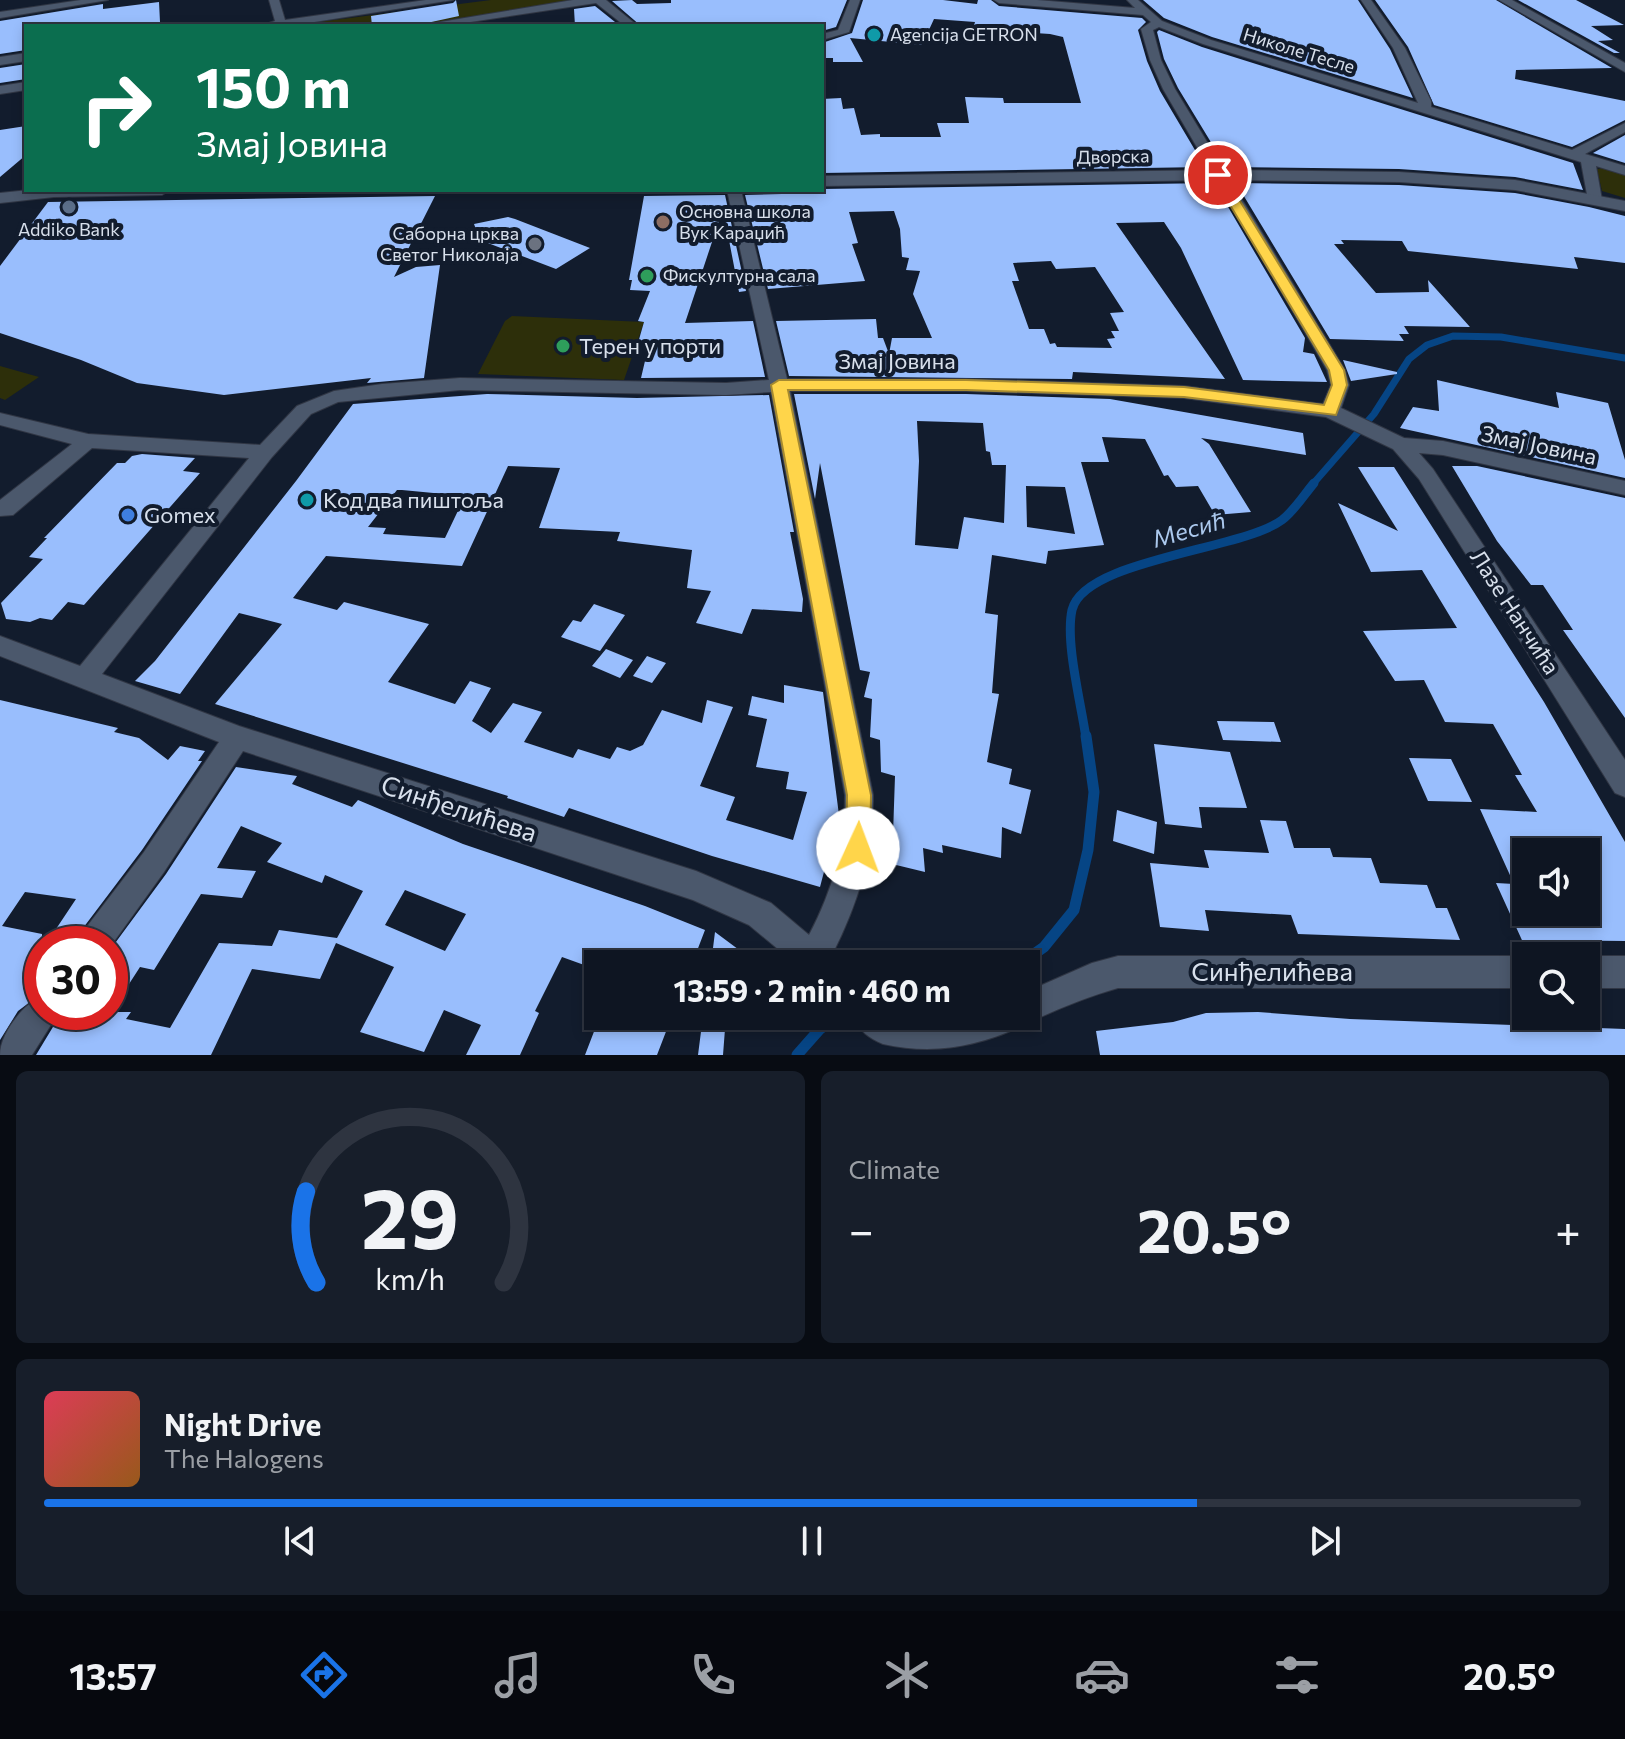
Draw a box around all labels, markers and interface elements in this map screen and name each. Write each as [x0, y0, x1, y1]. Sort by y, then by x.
place label: Agencija GETRON [890, 23, 1038, 45]
street label: Николе Тесле [1241, 23, 1358, 77]
marker: Agencija GETRON [865, 26, 883, 44]
text: 150 m [196, 51, 351, 120]
icon: right [64, 56, 168, 160]
text: Змај Јовина [196, 120, 388, 164]
pin [1184, 141, 1252, 209]
street label: Дворска [1076, 144, 1150, 168]
icon: arrive [1196, 153, 1240, 197]
marker: Addiko Bank [60, 198, 78, 216]
place label: Основна школа Вук Караџић [679, 200, 811, 243]
marker: Основна школа Вук Караџић [654, 213, 672, 231]
place label: Addiko Bank [18, 218, 120, 240]
place label: Саборна црква Светог Николаја [380, 222, 519, 265]
marker: Саборна црква Светог Николаја [526, 235, 544, 253]
place label: Фискултурна сала [663, 264, 816, 286]
marker: Фискултурна сала [638, 267, 656, 285]
place label: Терен у порти [579, 332, 721, 359]
marker: Терен у порти [554, 337, 572, 355]
street label: Змај Јовина [838, 347, 956, 374]
street label: Змај Јовина [1479, 419, 1599, 470]
place label: Код два пиштоља [323, 486, 504, 513]
marker: Код два пиштоља [298, 491, 316, 509]
place label: Gomex [144, 501, 216, 528]
water label: Месић [1149, 504, 1229, 553]
marker: Gomex [119, 506, 137, 524]
street label: Лазе Нанчића [1465, 544, 1566, 679]
street label: Синђелићева [378, 768, 541, 847]
position arrow [816, 806, 900, 890]
map controls [1512, 838, 1600, 1030]
button: sound [1512, 838, 1600, 926]
speed limit sign: 30 [24, 926, 128, 1030]
button: search [1512, 942, 1600, 1030]
street label: Синђелићева [1191, 955, 1353, 986]
text: 13:59 · 2 min · 460 m [673, 971, 951, 1008]
text: Climate [849, 1153, 940, 1184]
text: 29 [361, 1164, 459, 1266]
text: 20.5° [1137, 1192, 1291, 1265]
text: − [849, 1202, 874, 1256]
text: + [1555, 1202, 1581, 1256]
text: km/h [375, 1261, 445, 1296]
text: Night Drive [164, 1405, 321, 1442]
text: The Halogens [164, 1442, 324, 1473]
icon: previous [278, 1519, 322, 1563]
icon: pause [790, 1519, 834, 1563]
icon: next [1303, 1519, 1347, 1563]
icon: directions [296, 1647, 352, 1703]
icon: music [490, 1647, 546, 1703]
icon: phone [685, 1647, 741, 1703]
icon: climate [879, 1647, 935, 1703]
icon: car [1074, 1647, 1130, 1703]
icon: filters [1269, 1647, 1325, 1703]
text: 13:57 [69, 1653, 157, 1697]
text: 20.5° [1463, 1653, 1556, 1697]

